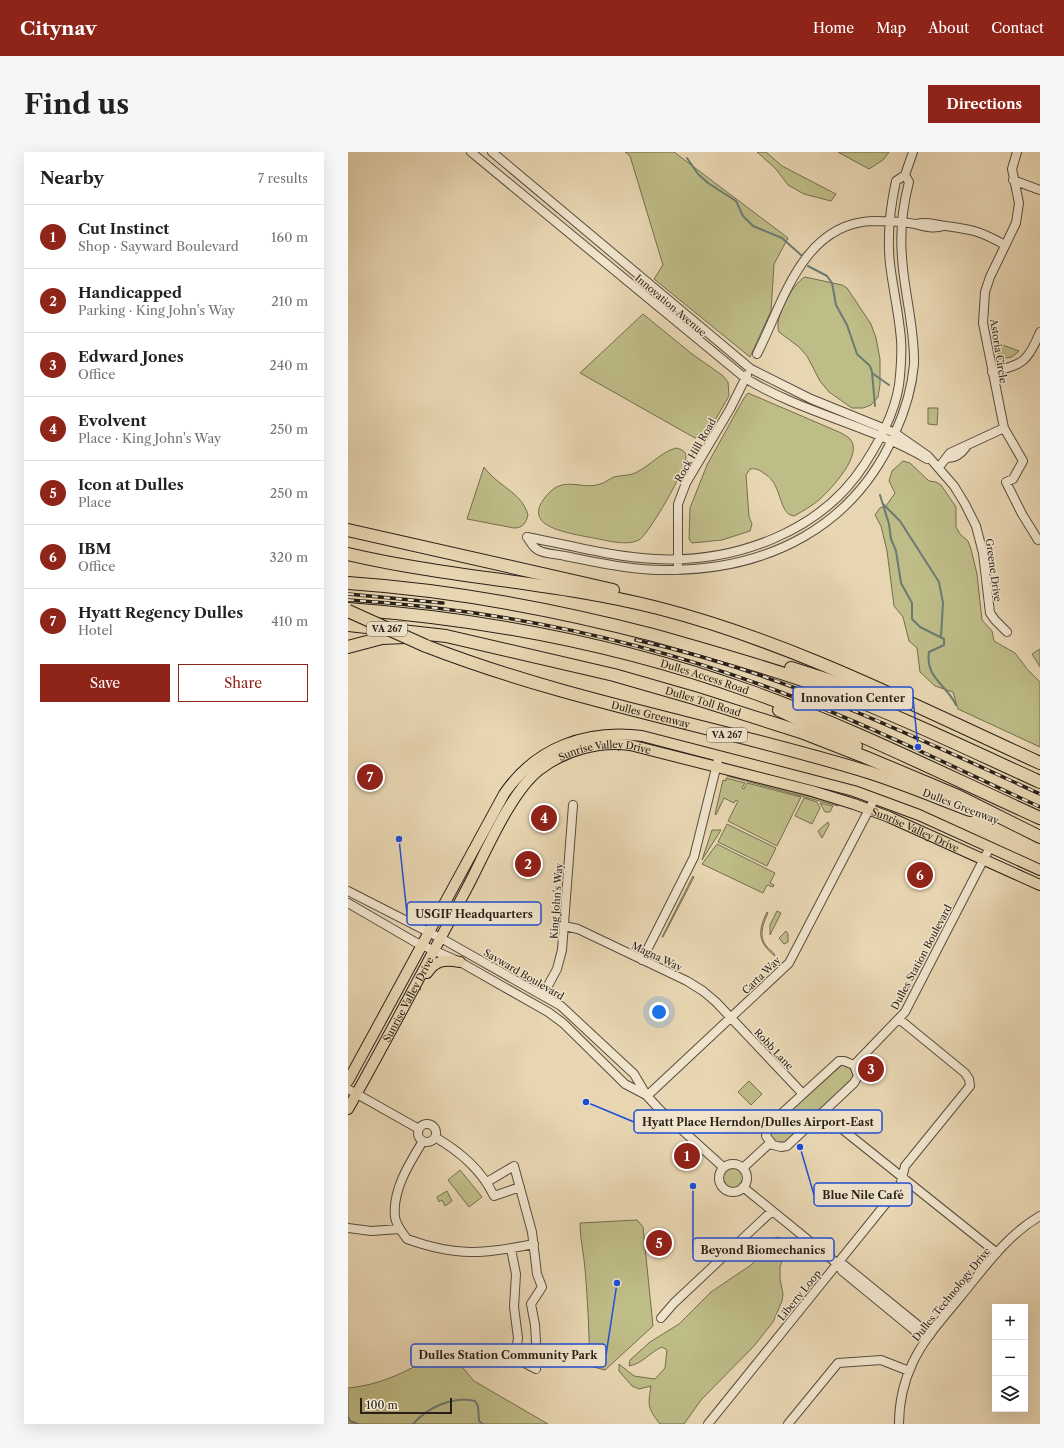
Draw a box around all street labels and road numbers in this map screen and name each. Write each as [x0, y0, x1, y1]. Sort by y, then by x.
street label: Innovation Avenue [632, 272, 709, 339]
street label: Astoria Circle [987, 317, 1010, 385]
street label: Rock Hill Road [672, 416, 719, 485]
street label: Greene Drive [983, 538, 1004, 603]
road number: VA 267 [367, 622, 407, 636]
street label: Dulles Access Road [659, 657, 751, 697]
street label: Dulles Toll Road [664, 684, 743, 720]
street label: Dulles Greenway [610, 698, 692, 731]
road number: VA 267 [707, 728, 747, 742]
street label: Sunrise Valley Drive [556, 738, 653, 764]
street label: Dulles Greenway [921, 786, 1001, 827]
street label: Sunrise Valley Drive [869, 805, 962, 855]
street label: King John's Way [547, 862, 566, 940]
street label: Dulles Station Boulevard [888, 902, 955, 1012]
street label: Magna Way [629, 939, 685, 974]
street label: Sayward Boulevard [481, 946, 566, 1003]
street label: Carta Way [739, 953, 784, 997]
street label: Sunrise Valley Drive [380, 954, 437, 1044]
street label: Robb Lane [751, 1026, 796, 1073]
street label: Dulles Technology Drive [910, 1244, 993, 1344]
street label: Liberty Loop [775, 1267, 824, 1323]

